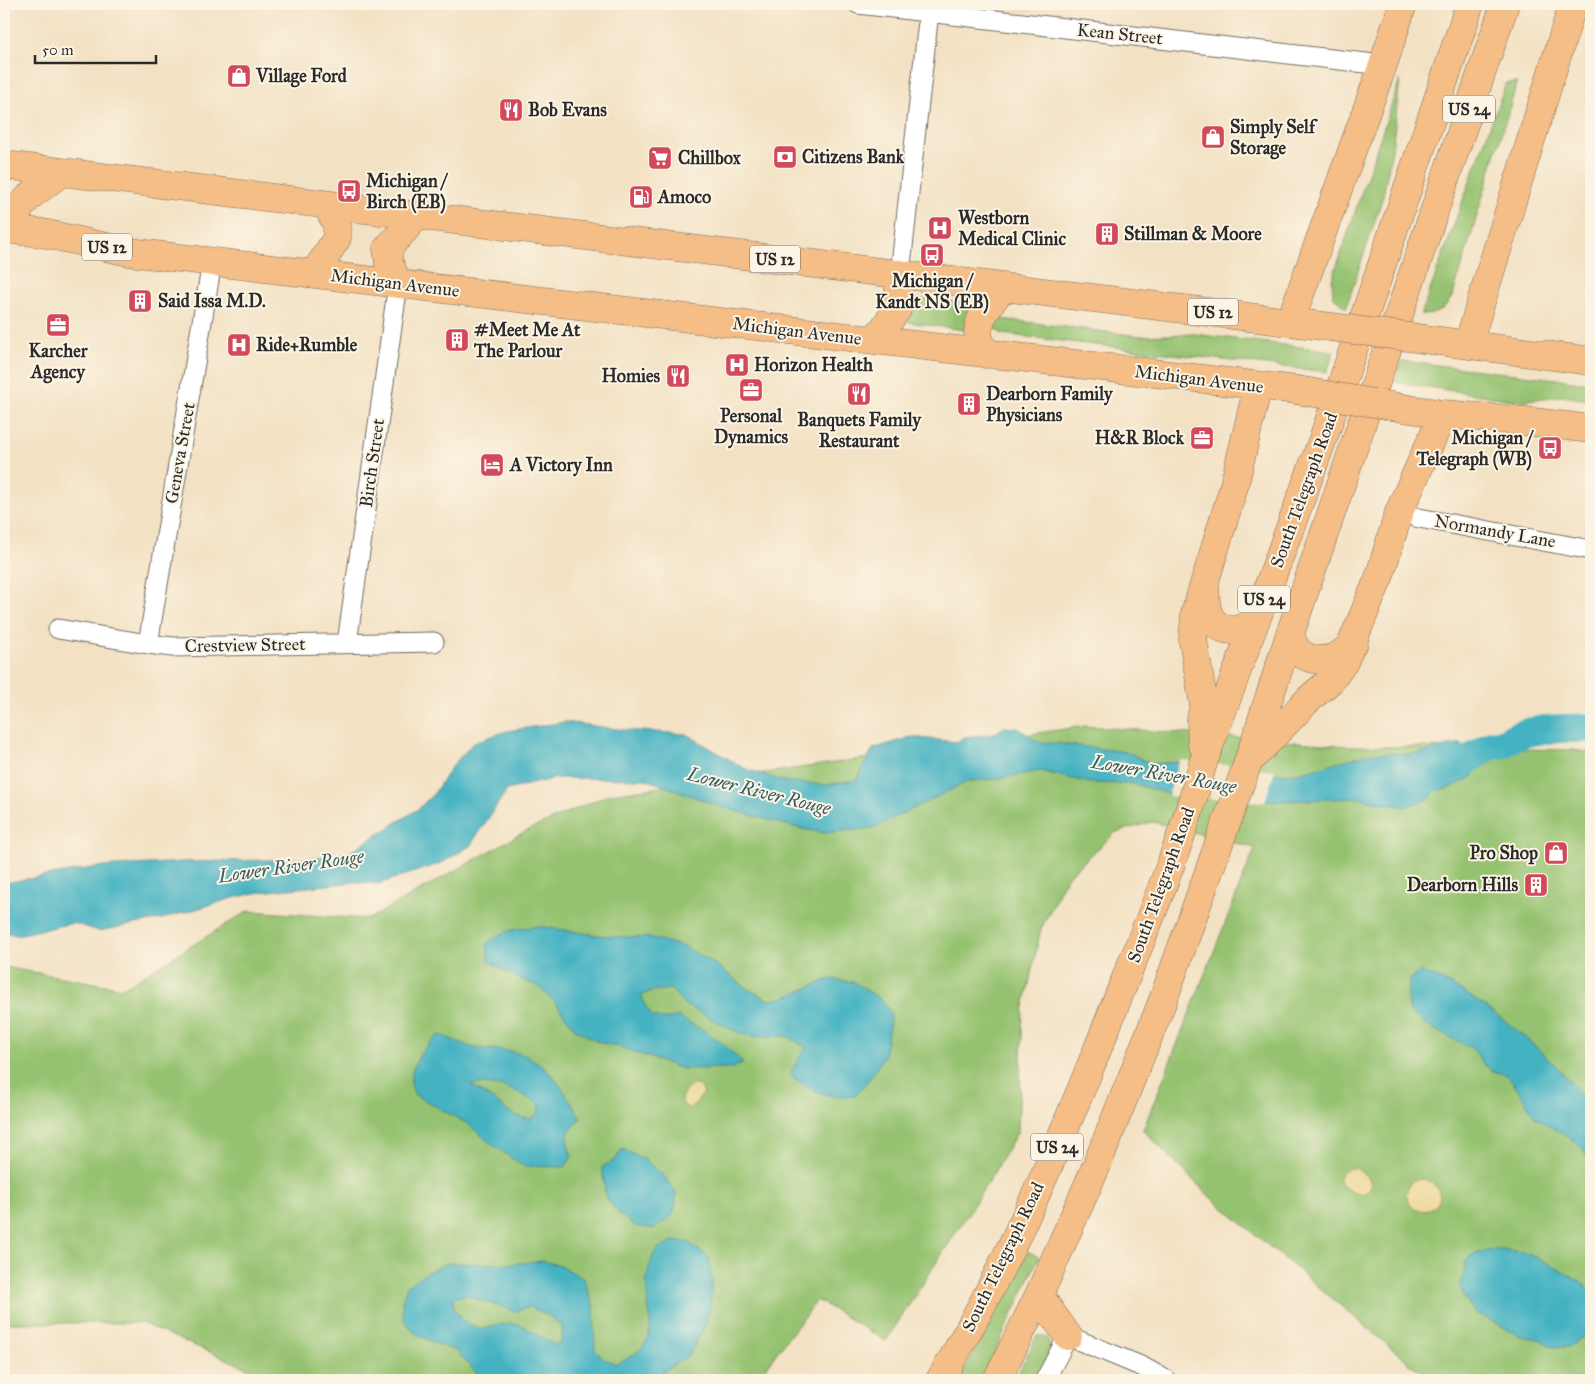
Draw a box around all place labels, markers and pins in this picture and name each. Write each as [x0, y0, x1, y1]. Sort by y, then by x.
shop icon: Village Ford [226, 63, 252, 89]
place label: Village Ford [255, 65, 348, 88]
restaurant icon: Bob Evans [498, 97, 524, 123]
place label: Bob Evans [528, 99, 607, 121]
place label: Simply Self Storage [1230, 116, 1318, 160]
shop icon: Simply Self Storage [1200, 124, 1226, 150]
bank icon: Citizens Bank [772, 144, 798, 170]
supermarket icon: Chillbox [647, 145, 673, 171]
place label: Citizens Bank [802, 146, 905, 168]
place label: Chillbox [678, 147, 742, 169]
place label: Michigan / Birch (EB) [366, 170, 449, 214]
bus stop icon: Michigan / Birch (EB) [336, 178, 362, 204]
fuel station icon: Amoco [628, 184, 654, 210]
place label: Amoco [657, 186, 711, 208]
place label: Westborn Medical Clinic [958, 207, 1066, 250]
hospital icon: Westborn Medical Clinic [927, 215, 953, 241]
building icon: Stillman & Moore [1094, 221, 1120, 247]
place label: Stillman & Moore [1124, 223, 1262, 245]
bus stop icon: Michigan / Kandt NS (EB) [919, 242, 945, 268]
place label: Michigan / Kandt NS (EB) [875, 270, 989, 314]
building icon: Said Issa M.D. [127, 288, 153, 314]
place label: Said Issa M.D. [158, 290, 266, 312]
office icon: Karcher Agency [45, 312, 71, 338]
place label: #Meet Me At The Parlour [473, 319, 581, 362]
building icon: #Meet Me At The Parlour [444, 327, 470, 353]
hospital icon: Ride+Rumble [226, 332, 252, 358]
place label: Ride+Rumble [256, 334, 358, 356]
place label: Karcher Agency [29, 340, 89, 384]
hospital icon: Horizon Health [724, 352, 750, 378]
place label: Horizon Health [754, 354, 874, 376]
restaurant icon: Homies [665, 363, 691, 389]
place label: Homies [601, 365, 660, 387]
office icon: Personal Dynamics [738, 377, 764, 403]
restaurant icon: Banquets Family Restaurant [846, 381, 872, 407]
place label: Dearborn Family Physicians [986, 383, 1114, 427]
building icon: Dearborn Family Physicians [956, 391, 982, 417]
place label: Personal Dynamics [714, 405, 789, 449]
place label: Banquets Family Restaurant [797, 409, 922, 452]
office icon: H&R Block [1189, 425, 1215, 451]
place label: H&R Block [1095, 427, 1185, 449]
place label: Michigan / Telegraph (WB) [1416, 427, 1534, 471]
bus stop icon: Michigan / Telegraph (WB) [1537, 435, 1563, 461]
hotel icon: A Victory Inn [479, 452, 505, 478]
place label: A Victory Inn [509, 454, 613, 477]
shop icon: Pro Shop [1543, 840, 1569, 866]
place label: Pro Shop [1470, 842, 1538, 865]
building icon: Dearborn Hills [1523, 872, 1549, 898]
place label: Dearborn Hills [1407, 874, 1518, 896]

